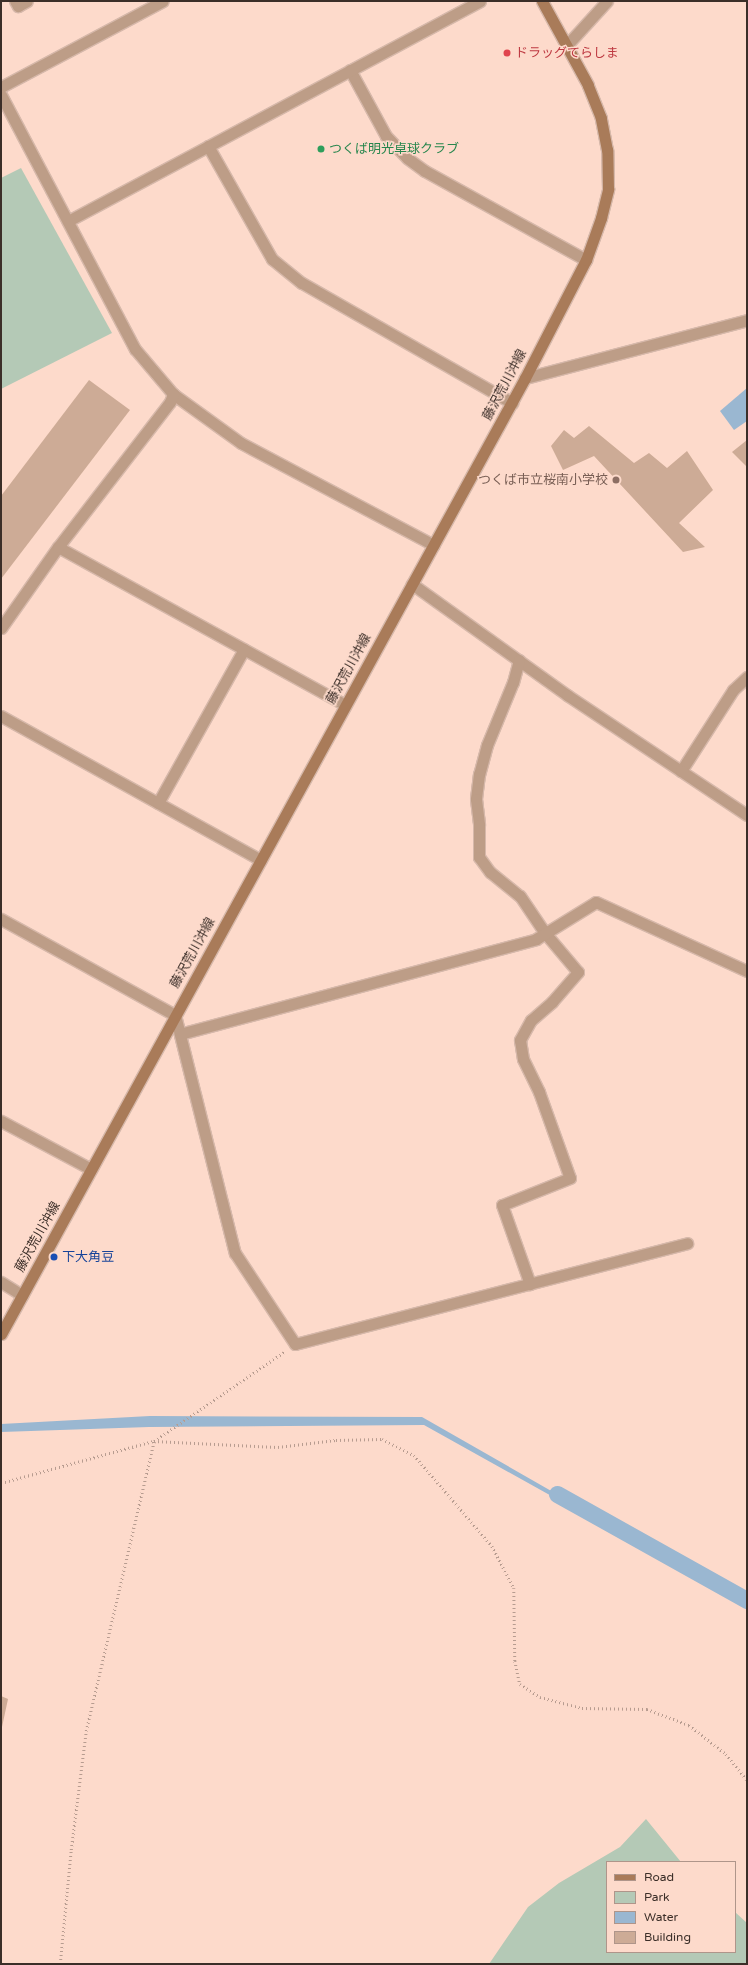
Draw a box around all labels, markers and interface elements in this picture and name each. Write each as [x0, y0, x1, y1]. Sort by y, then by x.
place label: ドラッグてらしま [515, 45, 619, 61]
marker: ドラッグてらしま [502, 48, 512, 58]
place label: つくば明光卓球クラブ [329, 141, 459, 157]
marker: つくば明光卓球クラブ [316, 144, 326, 154]
street label: 藤沢荒川沖線 [480, 347, 530, 423]
place label: つくば市立桜南小学校 [478, 472, 608, 488]
marker: つくば市立桜南小学校 [611, 475, 621, 485]
street label: 藤沢荒川沖線 [323, 631, 375, 707]
street label: 藤沢荒川沖線 [167, 915, 219, 991]
street label: 藤沢荒川沖線 [12, 1199, 64, 1275]
place label: 下大角豆 [62, 1249, 114, 1265]
marker: 下大角豆 [49, 1252, 59, 1262]
legend [606, 1861, 736, 1953]
text: Road [644, 1870, 674, 1884]
text: Park [644, 1890, 670, 1904]
text: Water [644, 1910, 678, 1924]
text: Building [644, 1930, 691, 1944]

